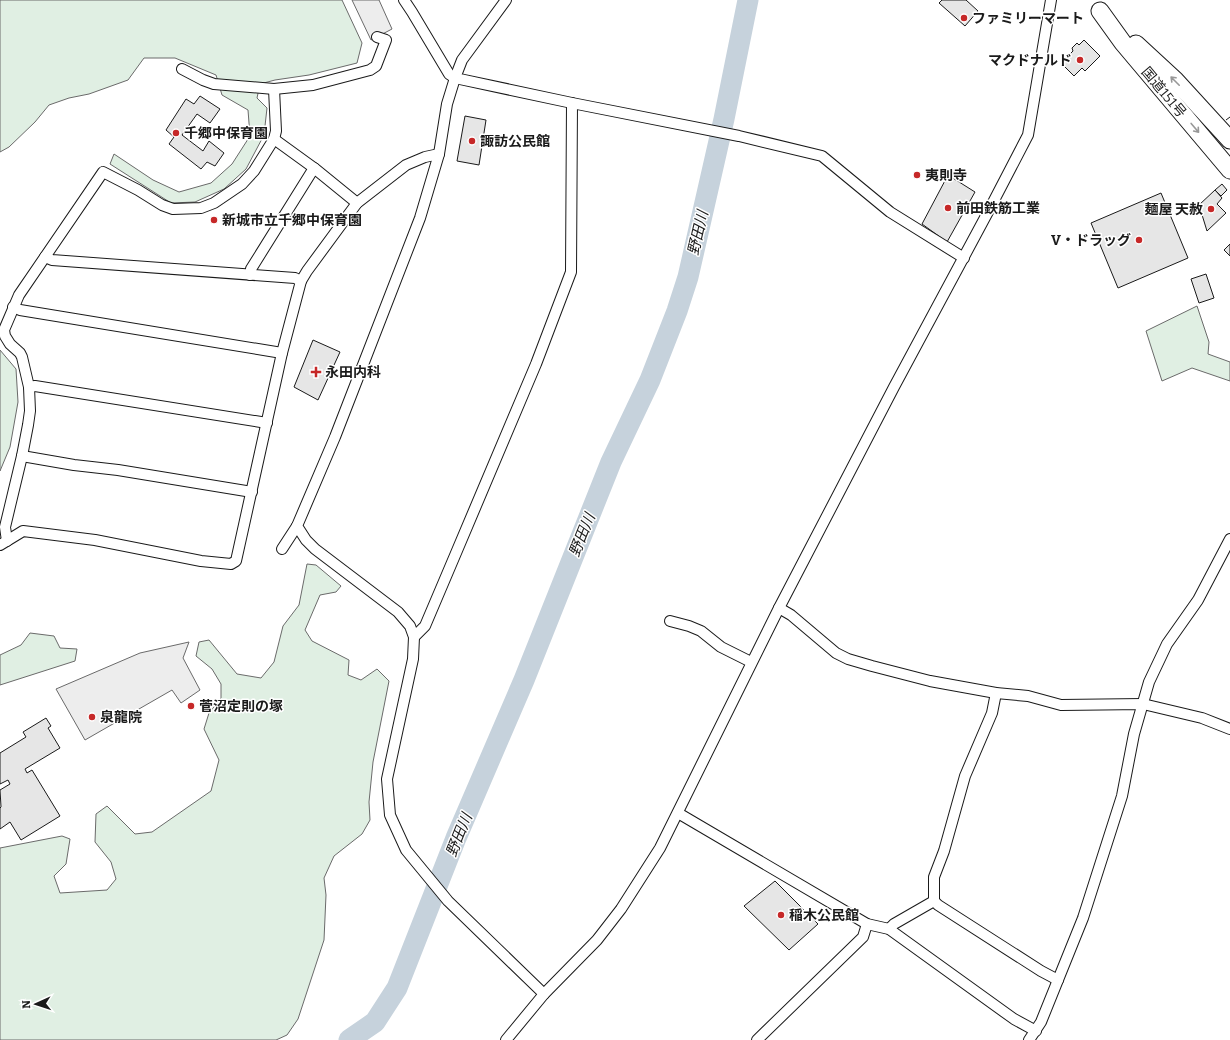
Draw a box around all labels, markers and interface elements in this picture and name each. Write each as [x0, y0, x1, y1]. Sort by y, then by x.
place label: ファミリーマート [972, 10, 1084, 27]
marker: ファミリーマート [959, 13, 969, 23]
place label: マクドナルド [988, 52, 1072, 69]
marker: マクドナルド [1075, 55, 1085, 65]
street label: 国道151号 [1138, 64, 1190, 121]
one-way arrow [1170, 76, 1180, 86]
one-way arrow [1190, 123, 1199, 134]
place label: 千郷中保育園 [184, 125, 268, 142]
marker: 千郷中保育園 [171, 128, 181, 138]
place label: 諏訪公民館 [480, 133, 550, 150]
marker: 諏訪公民館 [467, 136, 477, 146]
place label: 夷則寺 [925, 167, 967, 184]
marker: 夷則寺 [912, 170, 922, 180]
place label: 前田鉄筋工業 [956, 200, 1040, 217]
place label: 麺屋 天赦 [1144, 201, 1203, 218]
marker: 前田鉄筋工業 [943, 203, 953, 213]
marker: 麺屋 天赦 [1206, 204, 1216, 214]
water label: 野田川 [684, 207, 712, 257]
place label: 新城市立千郷中保育園 [222, 212, 362, 229]
marker: 新城市立千郷中保育園 [209, 215, 219, 225]
place label: V・ドラッグ [1051, 232, 1131, 249]
marker: V・ドラッグ [1134, 235, 1144, 245]
place label: 永田内科 [325, 364, 381, 381]
marker: 永田内科 [310, 366, 322, 378]
water label: 野田川 [565, 509, 600, 559]
place label: 菅沼定則の塚 [199, 698, 283, 715]
marker: 菅沼定則の塚 [186, 701, 196, 711]
place label: 泉龍院 [100, 709, 142, 726]
marker: 泉龍院 [87, 712, 97, 722]
water label: 野田川 [442, 809, 477, 859]
place label: 稲木公民館 [789, 907, 859, 924]
marker: 稲木公民館 [776, 910, 786, 920]
north arrow [16, 984, 56, 1024]
text: N [20, 999, 33, 1009]

